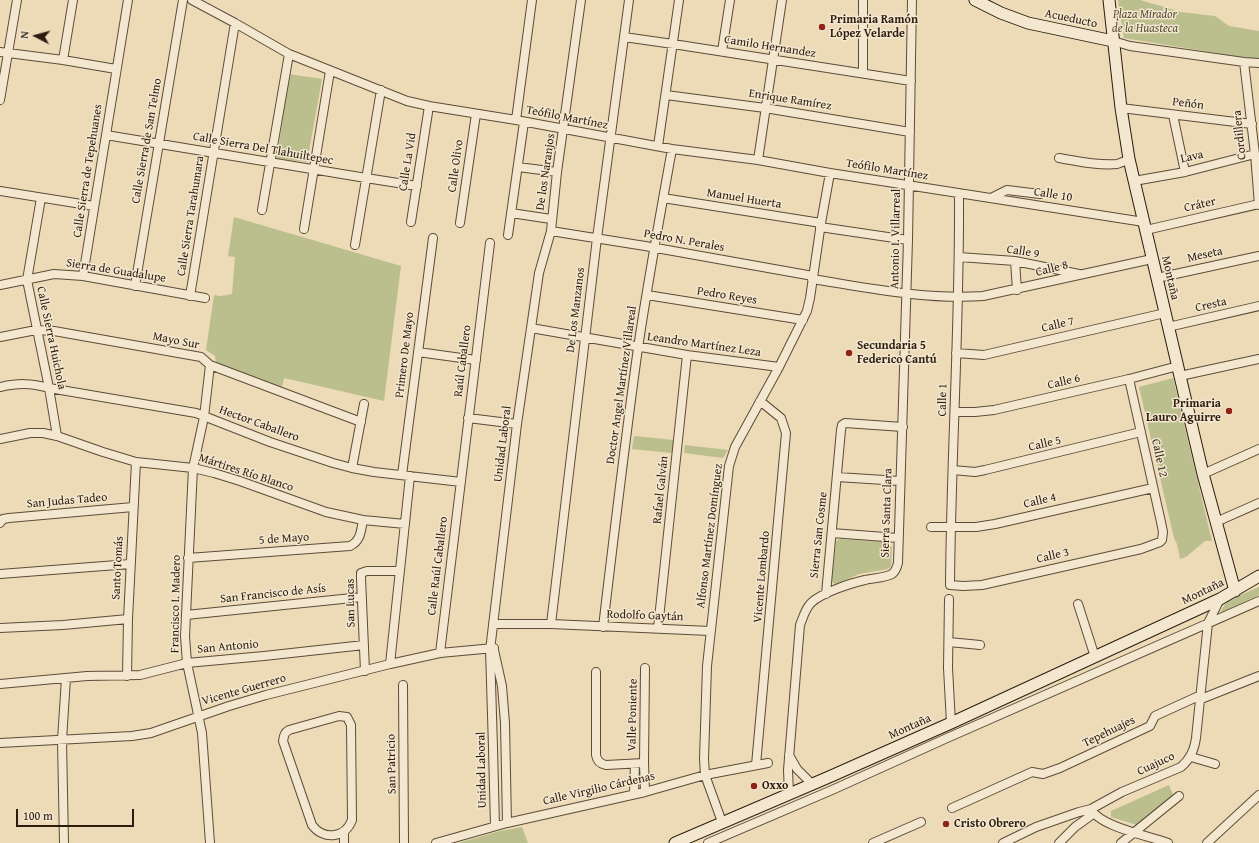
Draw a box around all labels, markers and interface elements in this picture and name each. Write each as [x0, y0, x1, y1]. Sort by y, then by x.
street label: Acueducto [1043, 6, 1099, 32]
park label: Plaza Mirador de la Huasteca [1112, 8, 1178, 36]
place label: Primaria Ramón López Velarde [830, 13, 918, 41]
north arrow [16, 16, 56, 56]
marker: Primaria Ramón López Velarde [817, 22, 827, 32]
text: N [16, 30, 32, 39]
street label: Camilo Hernandez [723, 33, 817, 61]
street label: Calle Sierra de San Telmo [129, 77, 165, 205]
street label: Enrique Ramírez [748, 86, 832, 114]
street label: Peñón [1171, 95, 1205, 113]
street label: Calle Sierra de Tepehuanes [70, 103, 106, 239]
street label: Teófilo Martínez [525, 103, 609, 133]
street label: Cordillera [1230, 109, 1250, 161]
street label: Calle Sierra Del Tlahuiltepec [192, 130, 334, 168]
street label: Calle La Vid [396, 132, 420, 192]
street label: De los Naranjos [533, 133, 559, 211]
street label: Calle Olivo [445, 139, 467, 193]
street label: Lava [1179, 147, 1205, 167]
street label: Calle Sierra Tarahumara [174, 155, 208, 277]
street label: Teófilo Martínez [845, 156, 929, 184]
street label: Calle 10 [1033, 185, 1073, 205]
street label: Manuel Huerta [706, 186, 782, 212]
street label: Antonio I. Villarreal [888, 189, 904, 289]
street label: Cráter [1183, 194, 1217, 216]
street label: Pedro N. Perales [642, 227, 726, 255]
street label: Calle 9 [1006, 242, 1040, 262]
street label: Meseta [1186, 244, 1224, 266]
street label: Montaña [1158, 254, 1182, 302]
street label: Sierra de Guadalupe [65, 256, 167, 286]
street label: Calle 8 [1034, 258, 1070, 280]
street label: De Los Manzanos [564, 267, 588, 353]
street label: Pedro Reyes [696, 284, 758, 308]
street label: Calle Sierra Huichola [33, 285, 69, 391]
street label: Cresta [1194, 294, 1228, 316]
street label: Doctor Angel Martínez Villareal [604, 305, 640, 465]
street label: Primero De Mayo [393, 311, 417, 399]
street label: Calle 7 [1040, 314, 1076, 336]
street label: Raúl Caballero [451, 324, 475, 398]
street label: Mayo Sur [151, 329, 201, 353]
street label: Leandro Martínez Leza [646, 330, 762, 360]
place label: Secundaria 5 Federico Cantú [857, 339, 937, 367]
marker: Secundaria 5 Federico Cantú [844, 348, 854, 358]
street label: Calle 6 [1046, 371, 1082, 393]
street label: Calle 1 [936, 383, 950, 417]
place label: Primaria Lauro Aguirre [1146, 397, 1221, 425]
street label: Hector Caballero [217, 403, 301, 445]
street label: Unidad Laboral [491, 405, 515, 483]
marker: Primaria Lauro Aguirre [1224, 406, 1234, 416]
street label: Calle 5 [1027, 433, 1063, 455]
street label: Calle 12 [1148, 438, 1170, 478]
street label: Mártires Río Blanco [197, 451, 295, 495]
street label: Rafael Galván [650, 455, 672, 525]
street label: Alfonso Martínez Domínguez [694, 463, 726, 609]
street label: Sierra Santa Clara [878, 468, 896, 558]
street label: San Judas Tadeo [26, 490, 108, 512]
street label: Calle 4 [1022, 490, 1058, 512]
street label: Sierra San Cosme [807, 491, 831, 579]
street label: Calle Raúl Caballero [425, 516, 451, 616]
street label: 5 de Mayo [258, 530, 310, 548]
street label: Vicente Lombardo [751, 530, 773, 624]
street label: Santo Tomás [109, 536, 127, 600]
street label: Calle 3 [1035, 545, 1071, 567]
street label: Francisco I. Madero [168, 555, 184, 653]
street label: Montaña [1180, 576, 1226, 608]
street label: San Lucas [343, 578, 359, 628]
street label: San Francisco de Asís [219, 581, 327, 607]
street label: Rodolfo Gaytán [606, 607, 684, 625]
street label: San Antonio [197, 637, 259, 657]
street label: Vicente Guerrero [200, 671, 288, 709]
street label: Valle Poniente [625, 679, 641, 751]
street label: Montaña [887, 711, 933, 743]
street label: Tepehuajes [1080, 713, 1138, 751]
street label: Unidad Laboral [474, 731, 490, 809]
street label: San Patricio [384, 734, 400, 794]
street label: Cuajuco [1135, 749, 1177, 779]
street label: Calle Virgilio Cárdenas [542, 769, 656, 809]
place label: Oxxo [762, 779, 788, 793]
marker: Oxxo [749, 781, 759, 791]
scale bar [18, 801, 136, 827]
text: 100 m [23, 807, 53, 824]
place label: Cristo Obrero [954, 817, 1026, 831]
marker: Cristo Obrero [941, 819, 951, 829]

